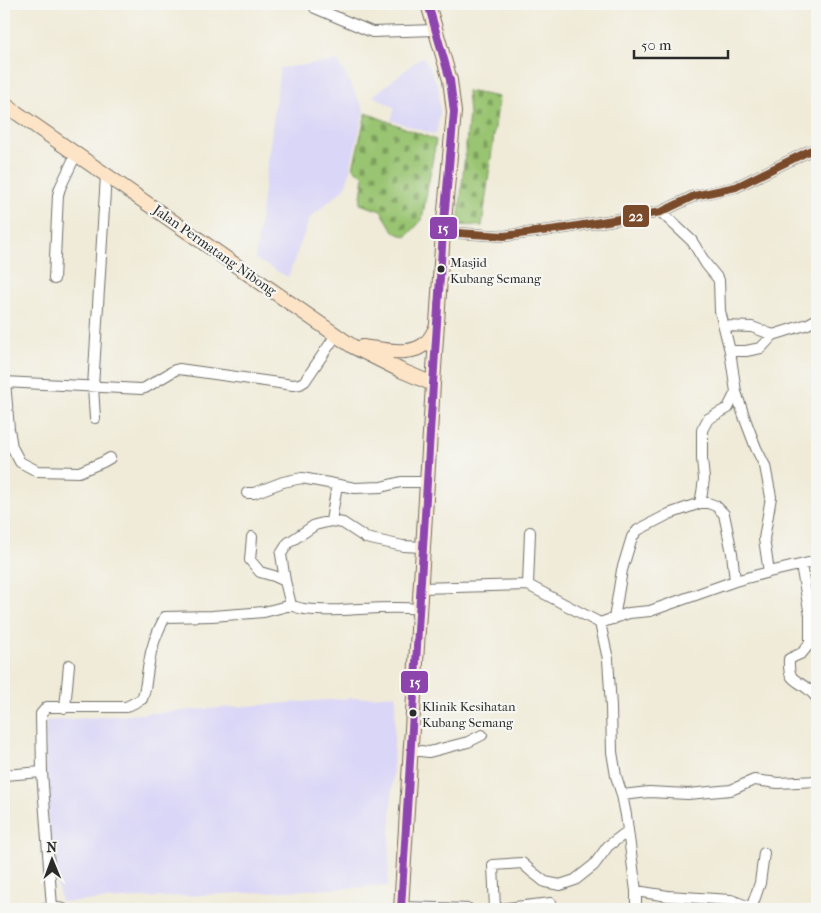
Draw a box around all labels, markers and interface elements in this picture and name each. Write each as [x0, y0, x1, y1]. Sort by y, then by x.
scale bar [634, 28, 727, 60]
text: 50 m [641, 36, 672, 54]
street label: Jalan Permatang Nibong [149, 201, 280, 300]
line badge: 22 [622, 204, 650, 228]
text: 22 [629, 208, 643, 225]
line badge: 15 [429, 216, 458, 240]
text: 15 [438, 220, 449, 237]
place label: Masjid Kubang Semang [450, 255, 542, 286]
marker: Masjid Kubang Semang [436, 264, 446, 274]
line badge: 15 [400, 670, 429, 694]
text: 15 [410, 674, 421, 691]
place label: Klinik Kesihatan Kubang Semang [422, 699, 516, 730]
marker: Klinik Kesihatan Kubang Semang [408, 708, 418, 718]
north arrow [28, 836, 78, 886]
text: N [46, 839, 58, 856]

